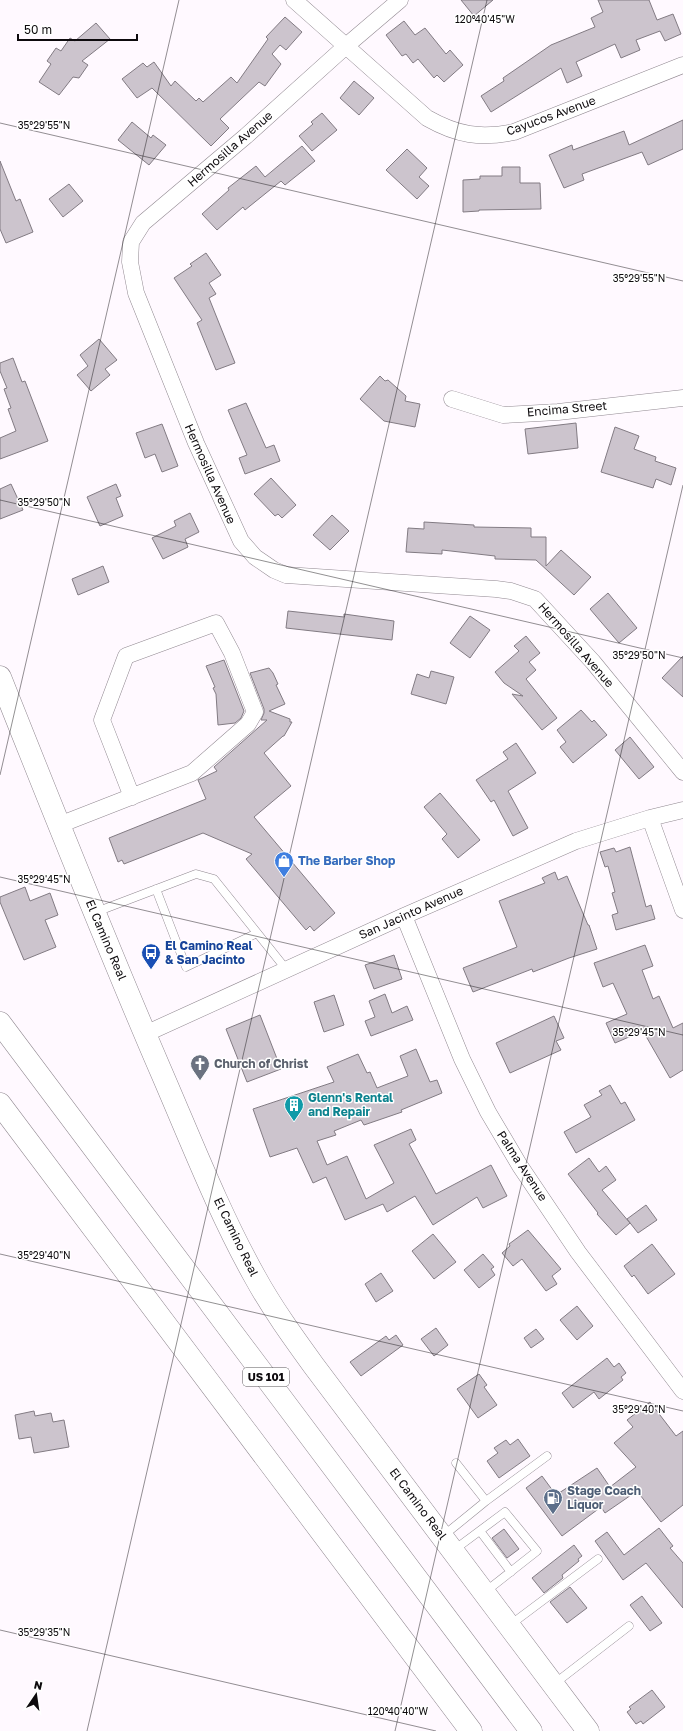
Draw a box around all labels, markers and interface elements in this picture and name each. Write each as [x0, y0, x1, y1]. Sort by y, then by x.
text: 120°40'45"W [455, 13, 515, 25]
scale bar [18, 16, 137, 42]
text: 50 m [24, 22, 52, 37]
street label: Cayucos Avenue [504, 92, 598, 139]
street label: Hermosilla Avenue [184, 108, 275, 190]
text: 35°29'55"N [18, 119, 70, 131]
text: 35°29'55"N [613, 272, 665, 284]
street label: Encima Street [526, 398, 608, 419]
street label: Hermosilla Avenue [182, 421, 239, 526]
text: 35°29'50"N [17, 496, 71, 508]
street label: Hermosilla Avenue [535, 599, 617, 690]
text: 35°29'50"N [612, 649, 666, 661]
shop icon: The Barber Shop [273, 850, 295, 878]
place label: The Barber Shop [298, 853, 396, 868]
text: 35°29'45"N [18, 873, 71, 885]
street label: San Jacinto Avenue [356, 883, 465, 942]
street label: El Camino Real [83, 897, 130, 983]
place label: El Camino Real & San Jacinto [165, 938, 252, 967]
bus stop icon: El Camino Real & San Jacinto [140, 942, 162, 970]
text: 35°29'45"N [613, 1026, 666, 1038]
church icon: Church of Christ [189, 1053, 211, 1081]
place label: Church of Christ [214, 1056, 309, 1071]
place label: Glenn's Rental and Repair [308, 1090, 393, 1119]
building icon: Glenn's Rental and Repair [283, 1094, 305, 1122]
street label: Palma Avenue [494, 1128, 551, 1204]
street label: El Camino Real [211, 1195, 262, 1279]
text: 35°29'40"N [17, 1249, 71, 1261]
road number: US 101 [243, 1368, 289, 1386]
text: 35°29'40"N [612, 1403, 666, 1415]
street label: El Camino Real [386, 1465, 450, 1543]
place label: Stage Coach Liquor [567, 1483, 641, 1512]
fuel station icon: Stage Coach Liquor [542, 1487, 564, 1515]
text: 35°29'35"N [18, 1626, 70, 1638]
north arrow [16, 1675, 56, 1715]
text: N [33, 1677, 44, 1692]
text: 120°40'40"W [368, 1705, 429, 1717]

